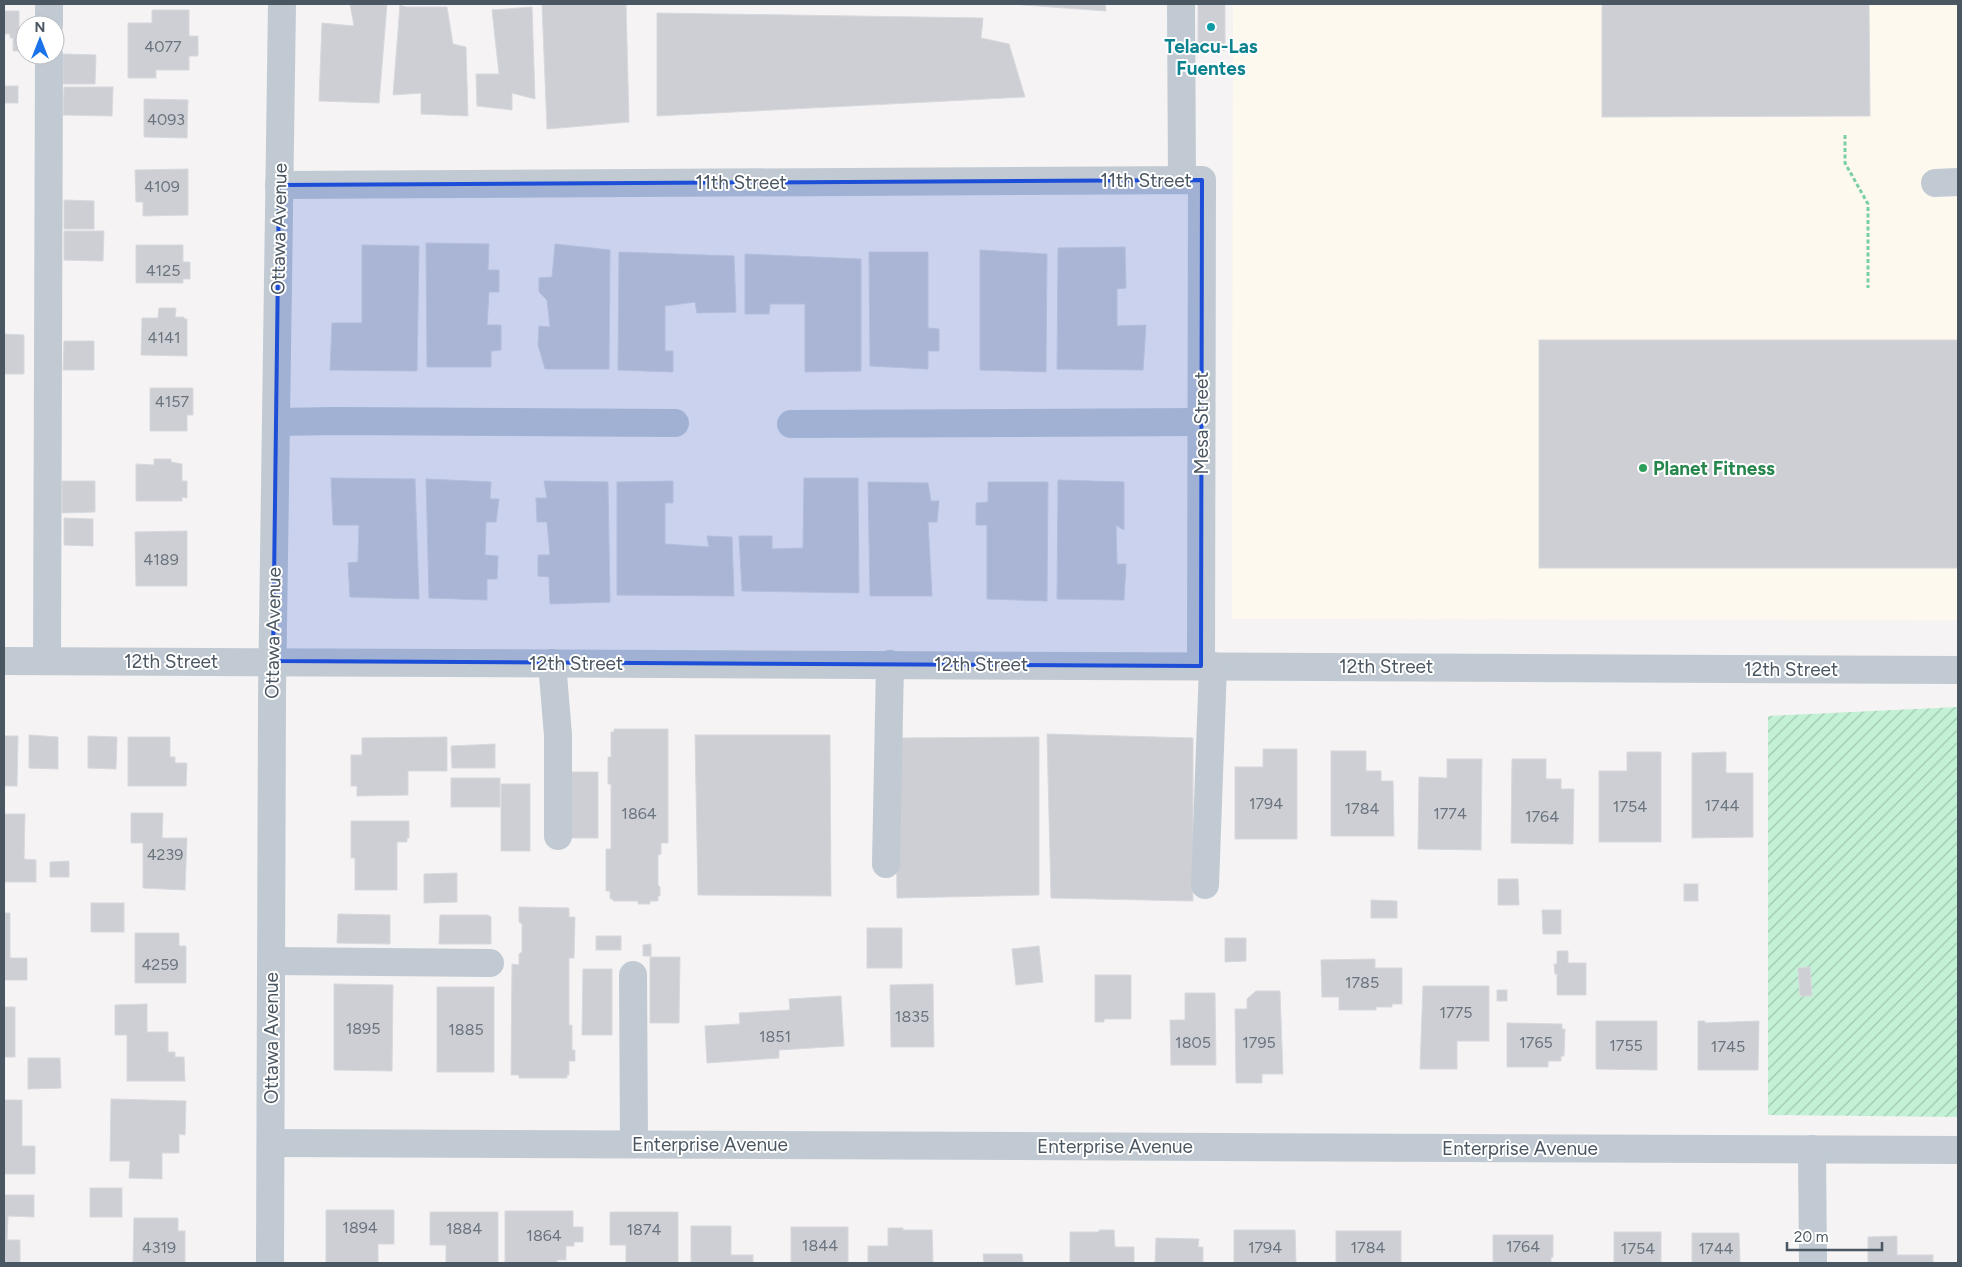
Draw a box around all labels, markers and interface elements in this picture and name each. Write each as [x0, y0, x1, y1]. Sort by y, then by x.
north arrow [15, 15, 65, 65]
text: N [35, 19, 45, 36]
marker: Telacu-Las Fuentes [1205, 21, 1217, 33]
place label: Telacu-Las Fuentes [1164, 35, 1258, 80]
house number: 4077 [144, 37, 182, 56]
house number: 4093 [147, 110, 185, 129]
street label: Ottawa Avenue [266, 163, 292, 295]
street label: 11th Street [1100, 169, 1192, 192]
street label: 11th Street [695, 171, 787, 194]
house number: 4109 [144, 177, 180, 196]
house number: 4125 [146, 261, 180, 280]
house number: 4141 [147, 328, 181, 347]
street label: Mesa Street [1190, 372, 1213, 474]
house number: 4157 [155, 392, 190, 411]
place label: Planet Fitness [1653, 457, 1775, 480]
marker: Planet Fitness [1637, 462, 1649, 474]
house number: 4189 [143, 550, 179, 569]
street label: Ottawa Avenue [260, 567, 286, 699]
street label: 12th Street [124, 650, 218, 673]
street label: 12th Street [529, 652, 623, 675]
street label: 12th Street [934, 653, 1028, 676]
street label: 12th Street [1339, 655, 1433, 678]
street label: 12th Street [1744, 658, 1838, 681]
house number: 1794 [1249, 794, 1283, 813]
house number: 1744 [1704, 796, 1740, 815]
house number: 1754 [1613, 797, 1647, 816]
house number: 1784 [1345, 799, 1380, 818]
house number: 1864 [621, 804, 657, 823]
house number: 1774 [1433, 804, 1467, 823]
house number: 1764 [1525, 807, 1559, 826]
house number: 4239 [147, 845, 183, 864]
house number: 4259 [141, 955, 179, 974]
street label: Ottawa Avenue [260, 972, 283, 1104]
house number: 1785 [1345, 973, 1379, 992]
house number: 1775 [1440, 1003, 1473, 1022]
house number: 1835 [895, 1007, 929, 1026]
house number: 1895 [346, 1019, 380, 1038]
house number: 1885 [448, 1020, 484, 1039]
house number: 1851 [759, 1027, 791, 1046]
house number: 1805 [1175, 1033, 1211, 1052]
house number: 1795 [1242, 1033, 1276, 1052]
house number: 1765 [1519, 1033, 1553, 1052]
house number: 1755 [1609, 1036, 1643, 1055]
house number: 1745 [1711, 1037, 1745, 1056]
street label: Enterprise Avenue [632, 1133, 788, 1156]
street label: Enterprise Avenue [1037, 1135, 1193, 1158]
street label: Enterprise Avenue [1442, 1137, 1598, 1160]
house number: 1894 [342, 1218, 378, 1237]
house number: 1884 [446, 1219, 482, 1238]
house number: 1874 [627, 1220, 662, 1239]
scale bar [1787, 1220, 1882, 1252]
house number: 1864 [526, 1226, 562, 1245]
text: 20 m [1794, 1228, 1828, 1246]
house number: 1844 [802, 1236, 838, 1255]
house number: 1764 [1506, 1237, 1540, 1256]
house number: 4319 [142, 1238, 176, 1257]
house number: 1794 [1248, 1238, 1282, 1257]
house number: 1784 [1351, 1238, 1386, 1257]
house number: 1754 [1621, 1239, 1655, 1258]
house number: 1744 [1698, 1239, 1734, 1258]

